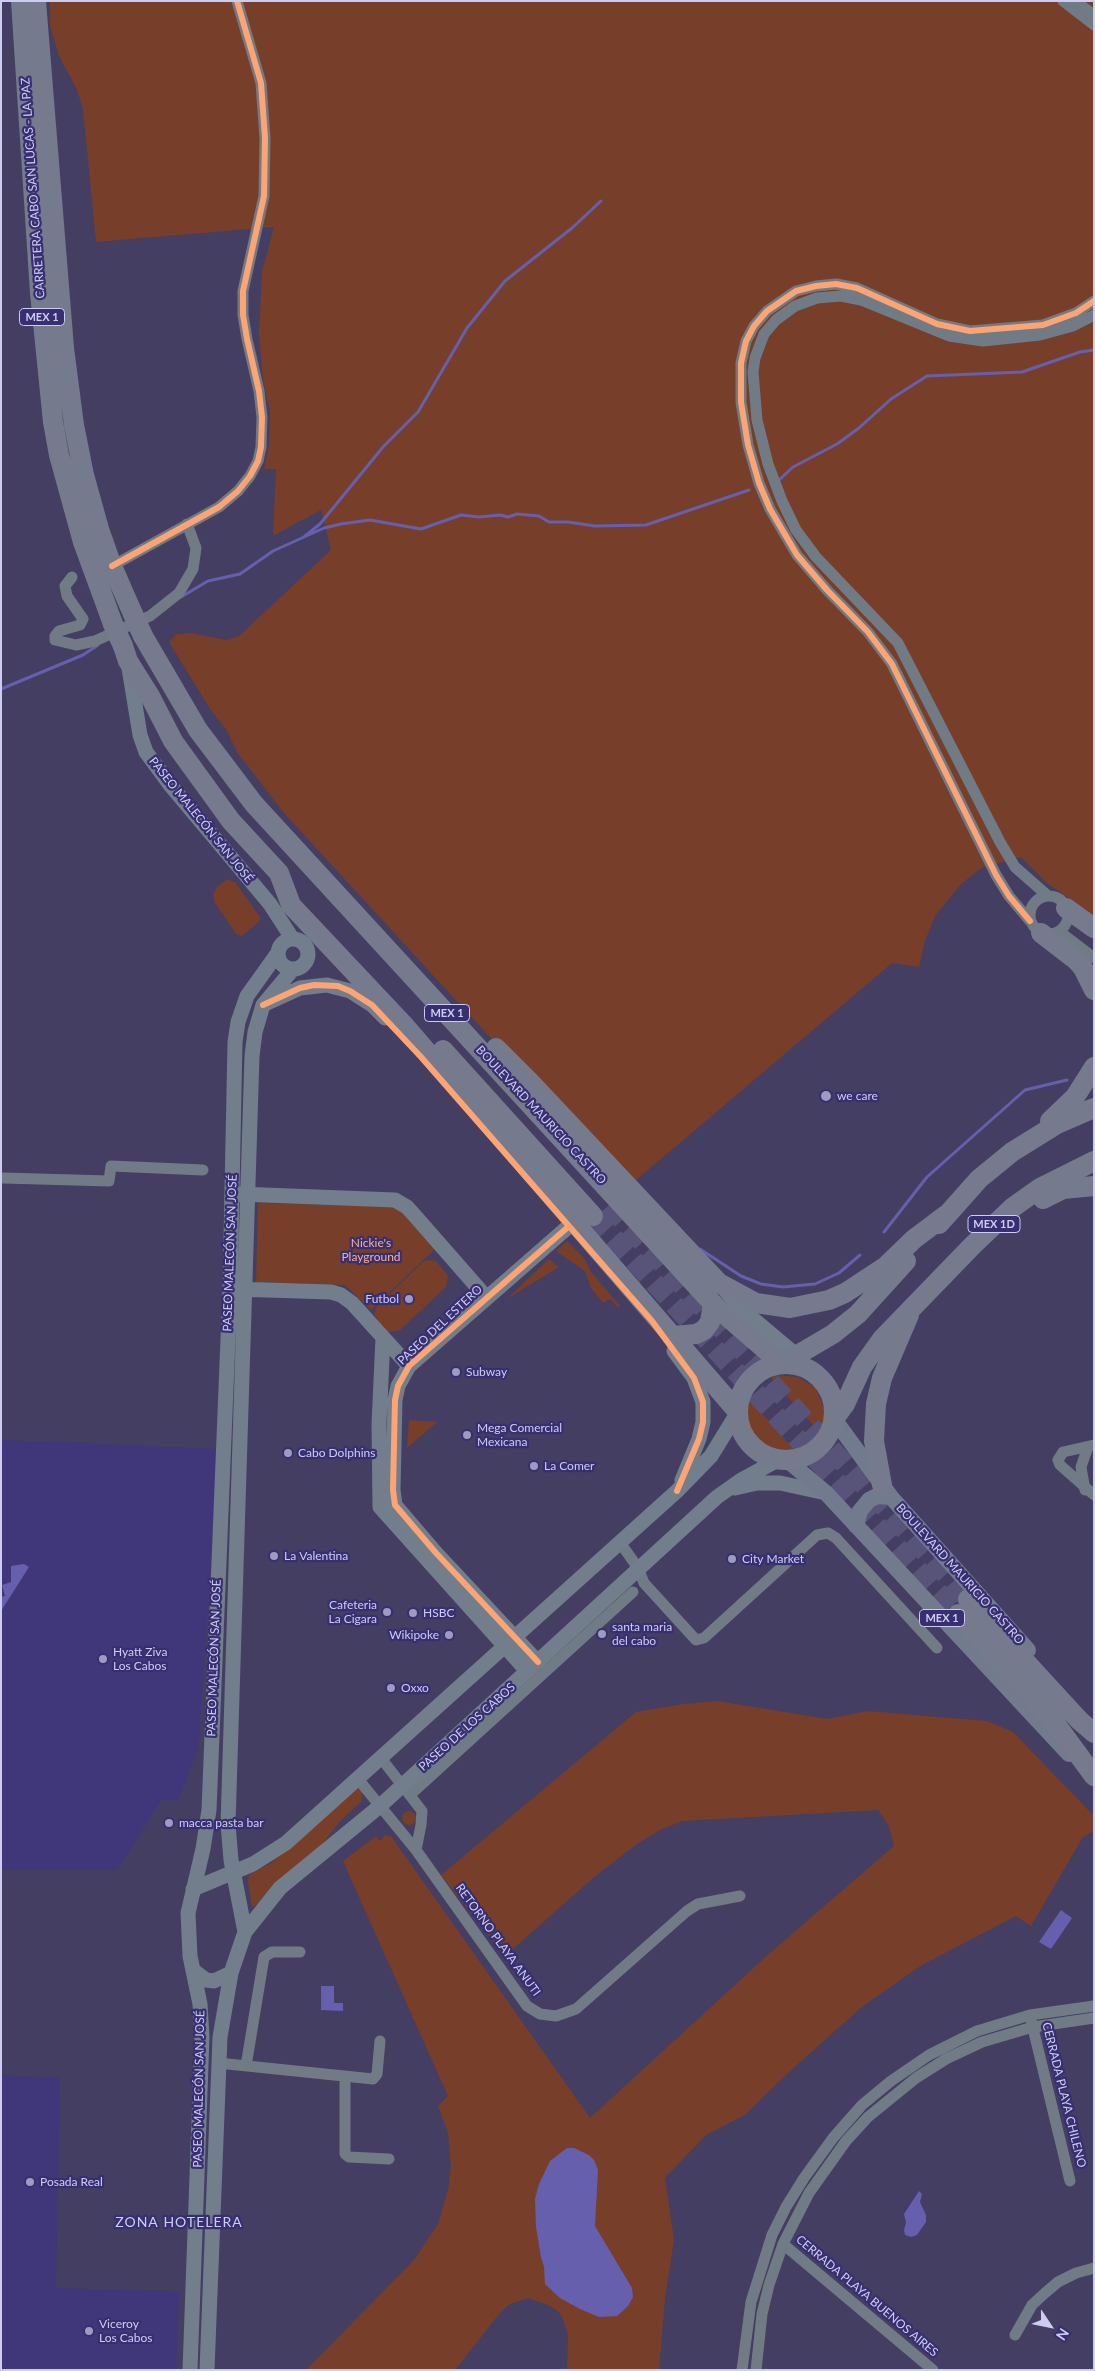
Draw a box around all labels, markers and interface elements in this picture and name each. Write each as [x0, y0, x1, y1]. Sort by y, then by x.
street label: CARRETERA CABO SAN LUCAS - LA PAZ [18, 77, 48, 299]
road number: MEX 1 [20, 308, 64, 326]
street label: PASEO MALECÓN SAN JOSÉ [146, 754, 256, 886]
road number: MEX 1 [424, 1004, 470, 1021]
street label: BOULEVARD MAURICIO CASTRO [473, 1043, 609, 1187]
marker: we care [819, 1089, 833, 1103]
place label: we care [837, 1089, 878, 1103]
street label: PASEO MALECÓN SAN JOSÉ [220, 1174, 240, 1332]
road number: MEX 1D [968, 1216, 1020, 1232]
park label: Nickie's Playground [341, 1236, 401, 1264]
street label: PASEO DEL ESTERO [395, 1282, 485, 1368]
place label: Futbol [365, 1292, 399, 1306]
marker: Futbol [403, 1293, 415, 1305]
place label: Subway [466, 1365, 507, 1379]
marker: Subway [450, 1366, 462, 1378]
place label: Mega Comercial Mexicana [477, 1421, 562, 1449]
marker: Mega Comercial Mexicana [461, 1429, 473, 1441]
place label: Cabo Dolphins [298, 1446, 375, 1460]
marker: Cabo Dolphins [282, 1447, 294, 1459]
place label: La Comer [544, 1459, 594, 1473]
marker: La Comer [528, 1460, 540, 1472]
street label: BOULEVARD MAURICIO CASTRO [893, 1501, 1027, 1647]
place label: La Valentina [284, 1549, 348, 1563]
marker: La Valentina [268, 1550, 280, 1562]
place label: City Market [742, 1552, 804, 1566]
marker: City Market [726, 1553, 738, 1565]
street label: PASEO MALECÓN SAN JOSÉ [204, 1579, 224, 1737]
place label: Cafeteria La Cigara [328, 1598, 377, 1626]
marker: Cafeteria La Cigara [381, 1606, 393, 1618]
place label: HSBC [423, 1606, 454, 1620]
marker: HSBC [407, 1607, 419, 1619]
road number: MEX 1 [920, 1610, 964, 1626]
place label: santa maria del cabo [612, 1620, 672, 1648]
place label: Wikipoke [389, 1628, 439, 1642]
marker: santa maria del cabo [596, 1628, 608, 1640]
marker: Wikipoke [443, 1629, 455, 1641]
place label: Hyatt Ziva Los Cabos [113, 1645, 167, 1673]
marker: Hyatt Ziva Los Cabos [97, 1653, 109, 1665]
street label: PASEO DE LOS CABOS [416, 1680, 518, 1774]
place label: Oxxo [401, 1681, 429, 1695]
marker: Oxxo [385, 1682, 397, 1694]
place label: macca pasta bar [179, 1816, 263, 1830]
marker: macca pasta bar [163, 1817, 175, 1829]
street label: RETORNO PLAYA ANUTI [452, 1881, 544, 1999]
street label: PASEO MALECÓN SAN JOSÉ [190, 2010, 208, 2168]
street label: CERRADA PLAYA CHILENO [1039, 2021, 1089, 2169]
place label: Posada Real [40, 2175, 103, 2189]
marker: Posada Real [24, 2176, 36, 2188]
district label: ZONA HOTELERA [114, 2214, 244, 2230]
street label: CERRADA PLAYA BUENOS AIRES [793, 2232, 941, 2360]
north arrow [1025, 2301, 1075, 2351]
place label: Viceroy Los Cabos [99, 2317, 152, 2345]
marker: Viceroy Los Cabos [83, 2325, 95, 2337]
text: N [1053, 2325, 1073, 2344]

